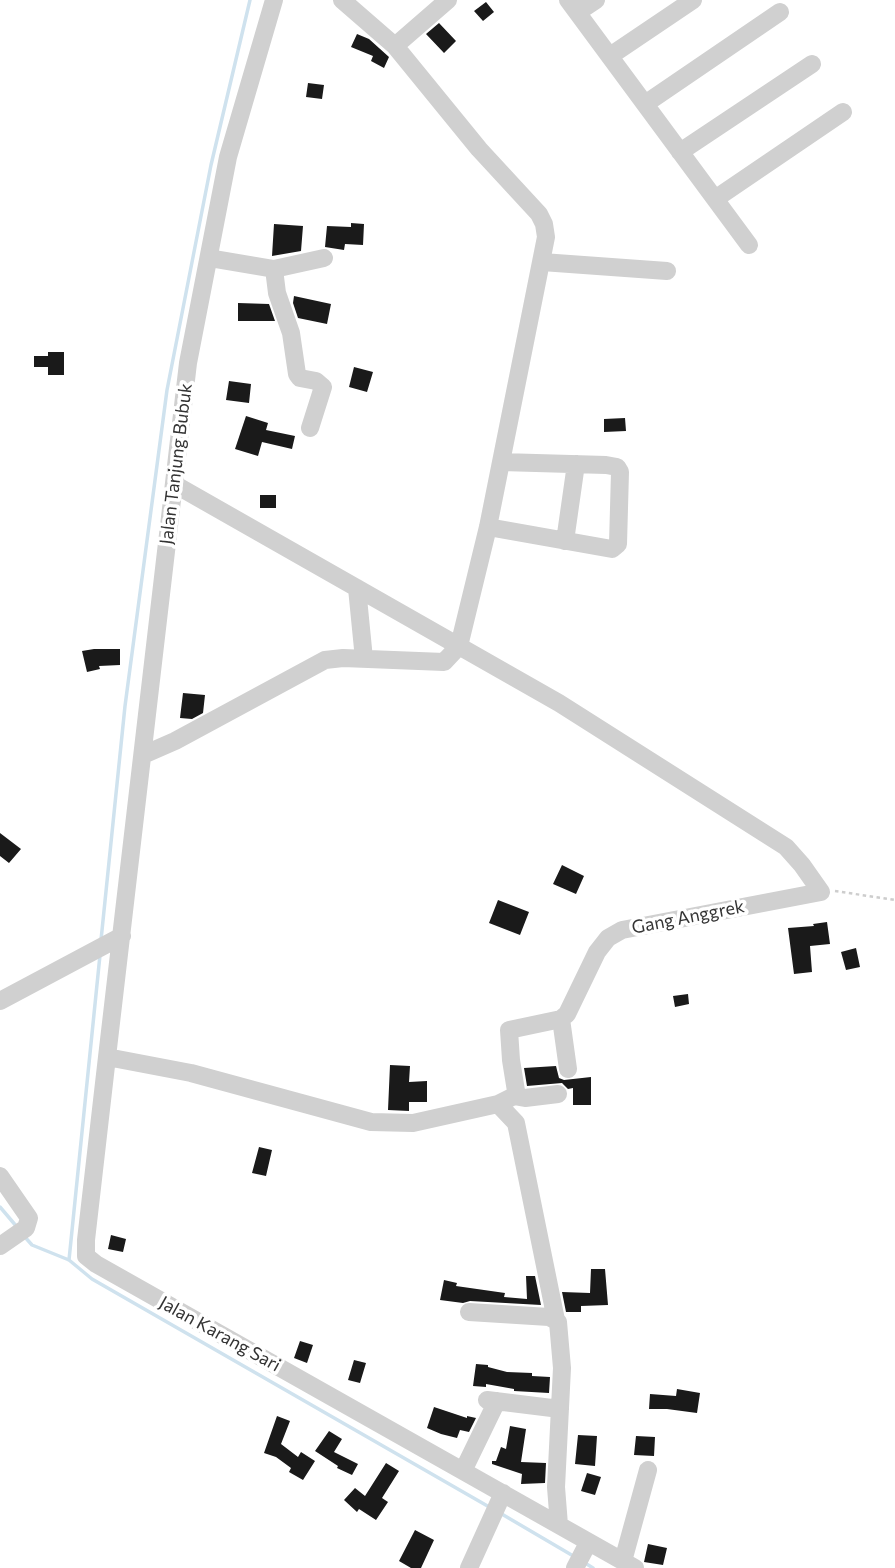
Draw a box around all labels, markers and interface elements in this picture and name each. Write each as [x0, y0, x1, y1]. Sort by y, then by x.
street label: Jalan Tanjung Bubuk [155, 382, 197, 546]
street label: Gang Anggrek [630, 895, 746, 939]
street label: Jalan Karang Sari [155, 1292, 285, 1376]

